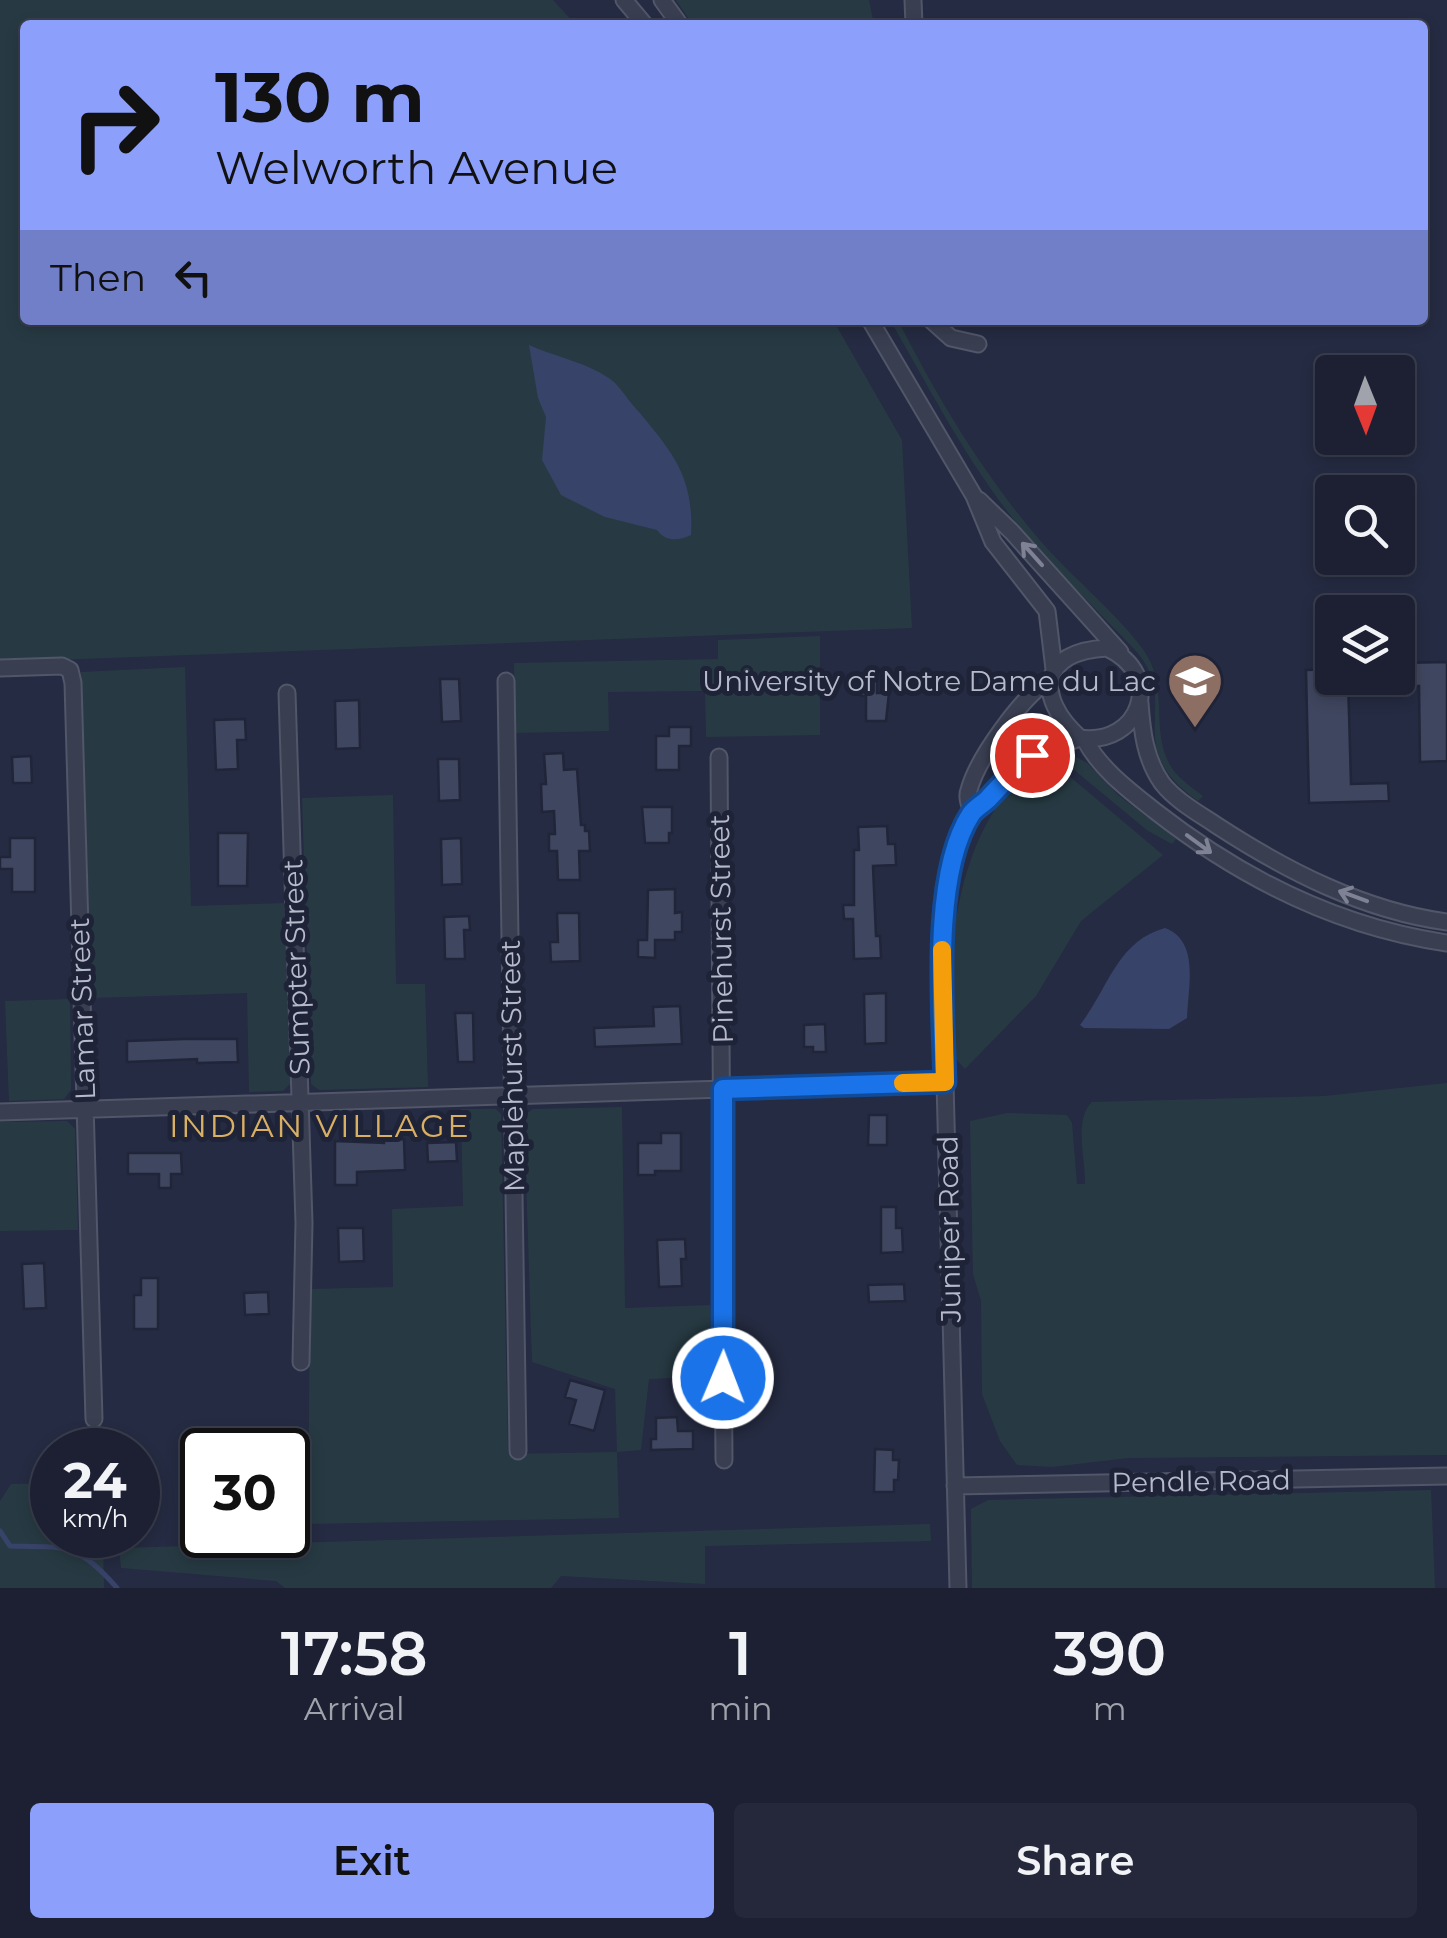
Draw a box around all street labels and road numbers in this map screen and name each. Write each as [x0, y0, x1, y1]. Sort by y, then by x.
street label: Pinehurst Street [702, 814, 740, 1044]
street label: Sumpter Street [275, 859, 317, 1075]
street label: Lamar Street [62, 917, 102, 1101]
street label: Maplehurst Street [493, 939, 531, 1193]
street label: Juniper Road [930, 1135, 968, 1324]
street label: Pendle Road [1111, 1462, 1291, 1500]

